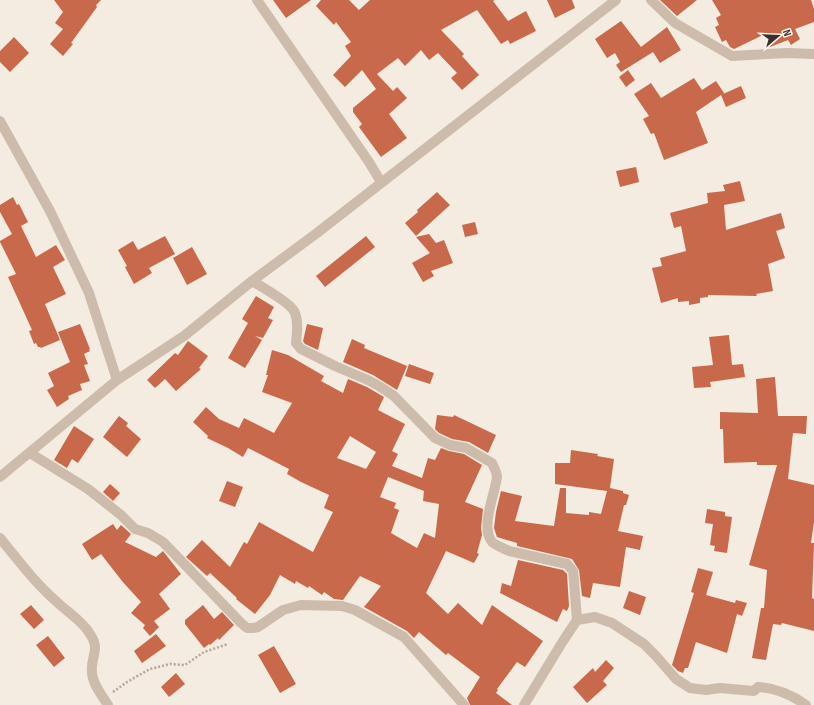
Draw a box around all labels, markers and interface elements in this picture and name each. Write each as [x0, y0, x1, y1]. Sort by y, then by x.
north arrow [758, 16, 798, 56]
text: N [780, 28, 794, 38]

